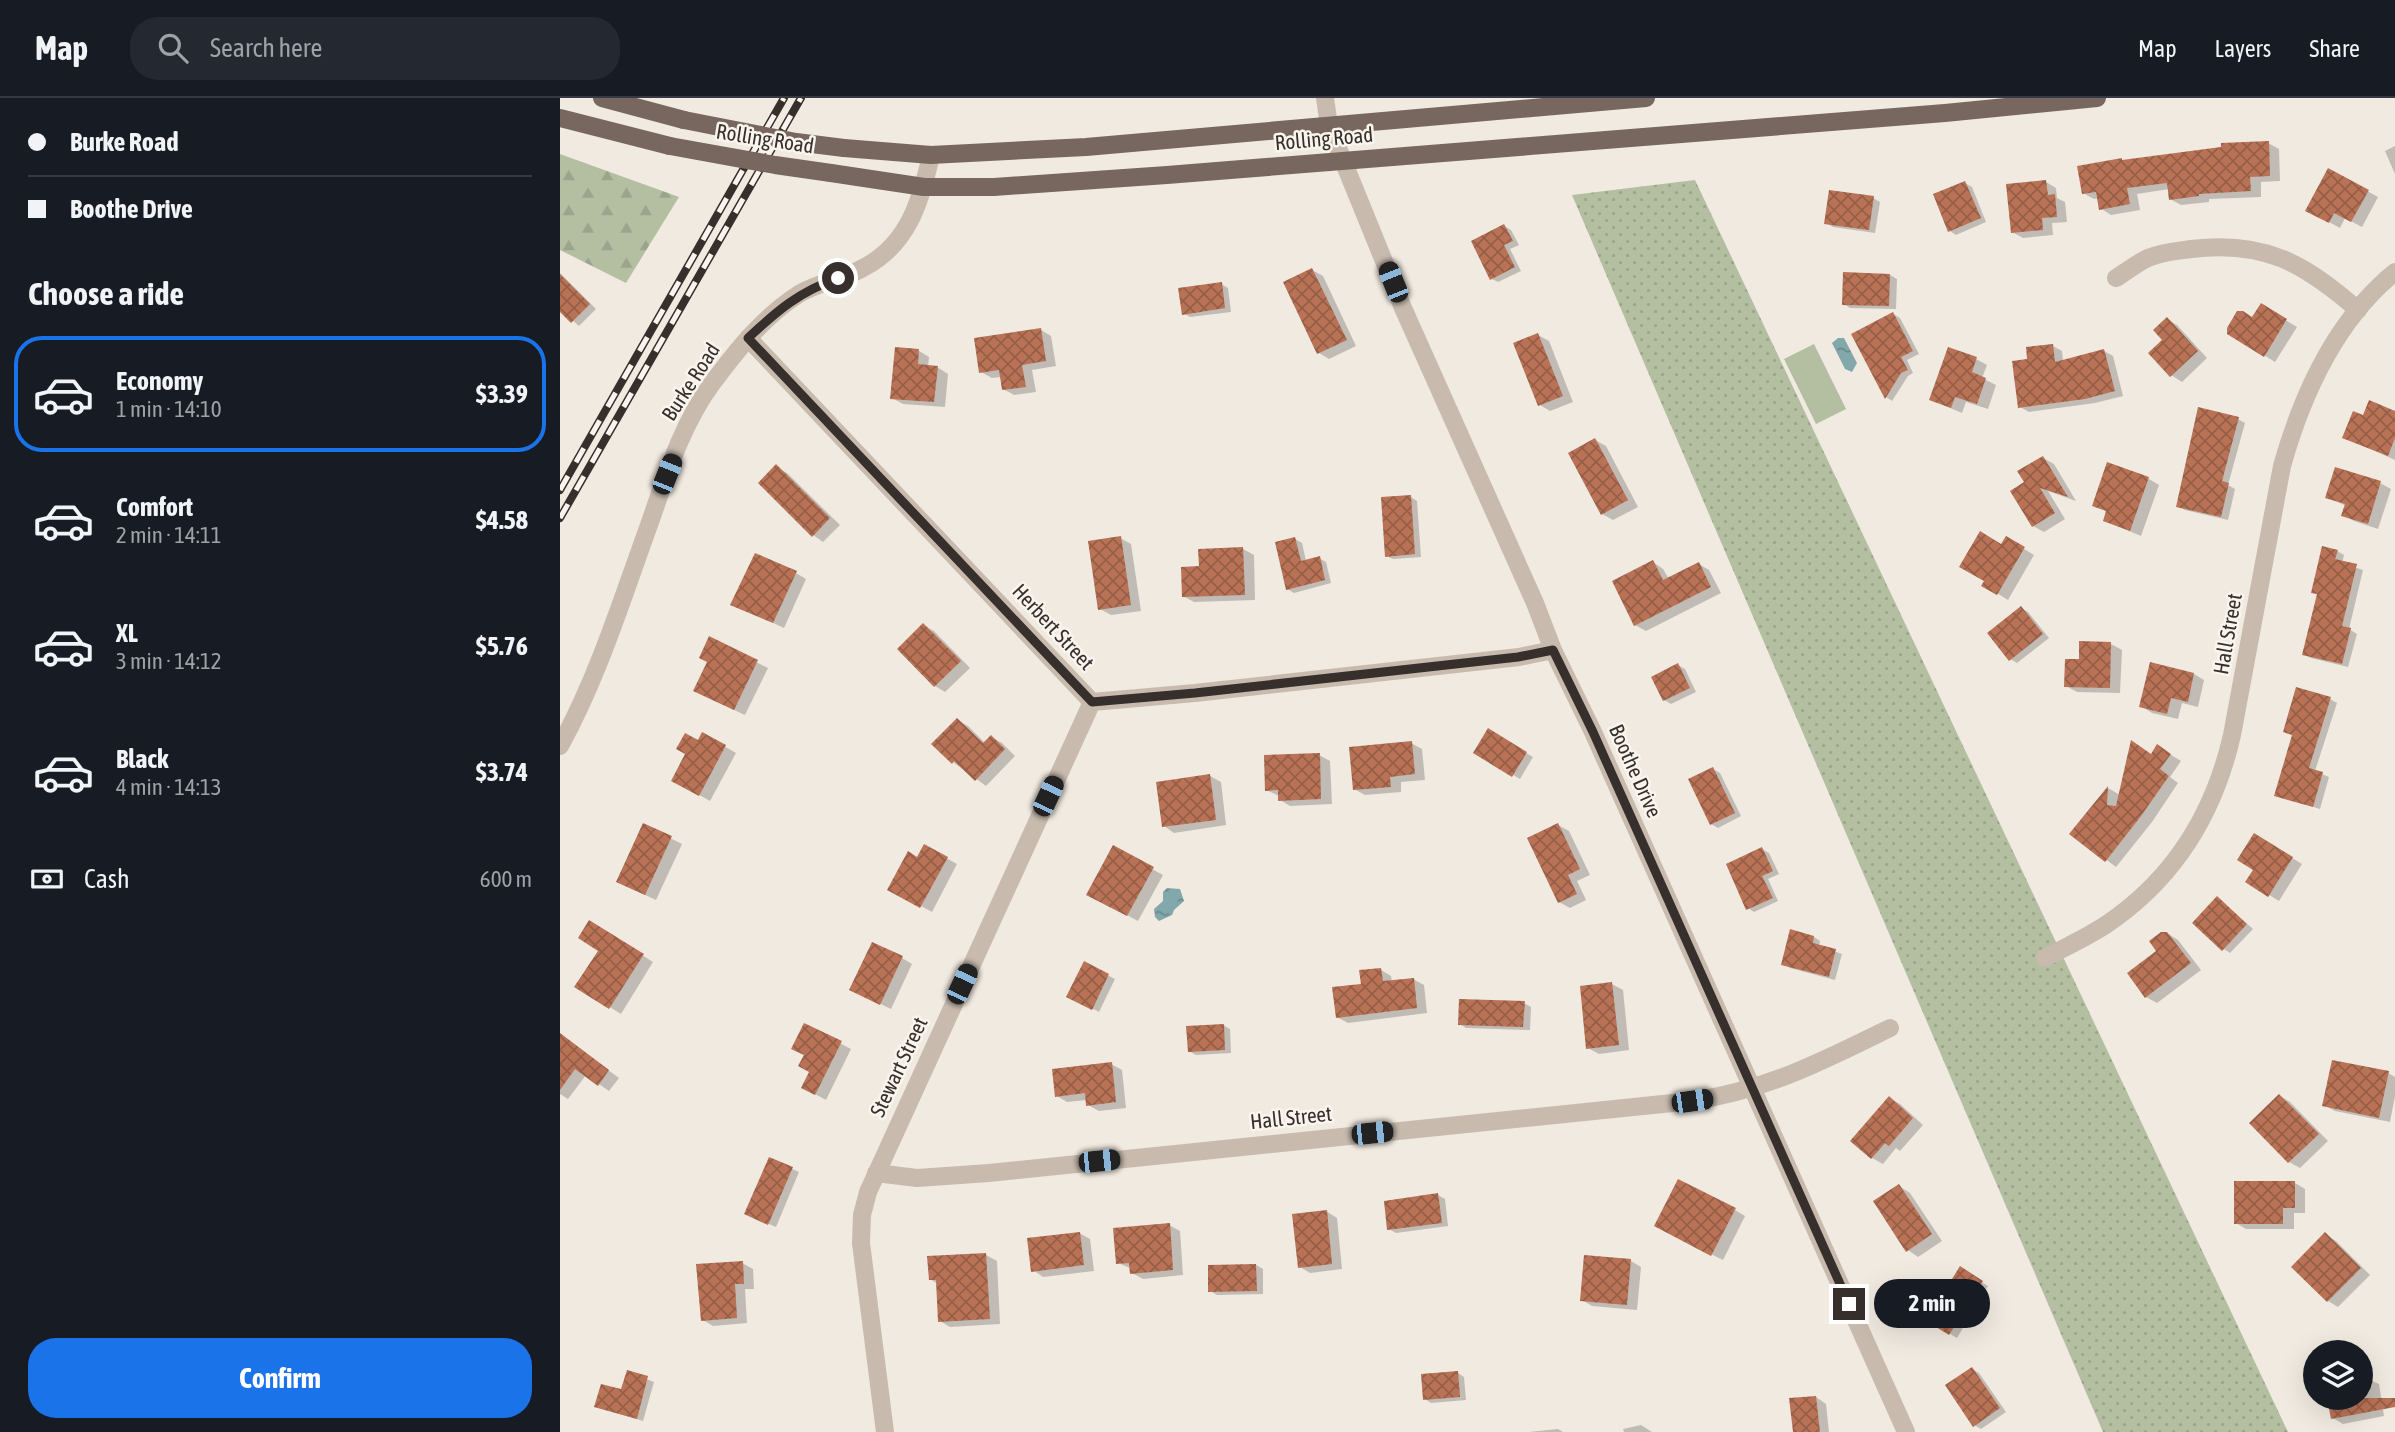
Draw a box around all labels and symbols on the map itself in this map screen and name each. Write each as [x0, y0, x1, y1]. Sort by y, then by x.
street label: Rolling Road [715, 118, 816, 158]
street label: Rolling Road [1274, 122, 1374, 154]
car [1376, 259, 1411, 305]
route start [822, 262, 854, 294]
street label: Burke Road [656, 338, 724, 425]
car [650, 451, 685, 497]
street label: Herbert Street [1008, 578, 1099, 674]
street label: Hall Street [2208, 591, 2246, 676]
street label: Boothe Drive [1605, 720, 1667, 821]
car [1030, 773, 1067, 819]
car [944, 961, 981, 1007]
street label: Stewart Street [865, 1013, 932, 1120]
car [1670, 1088, 1715, 1114]
street label: Hall Street [1249, 1101, 1333, 1133]
car [1351, 1120, 1394, 1146]
car [1078, 1148, 1121, 1174]
callout: 2 min [1874, 1280, 1989, 1328]
route end [1833, 1288, 1865, 1320]

